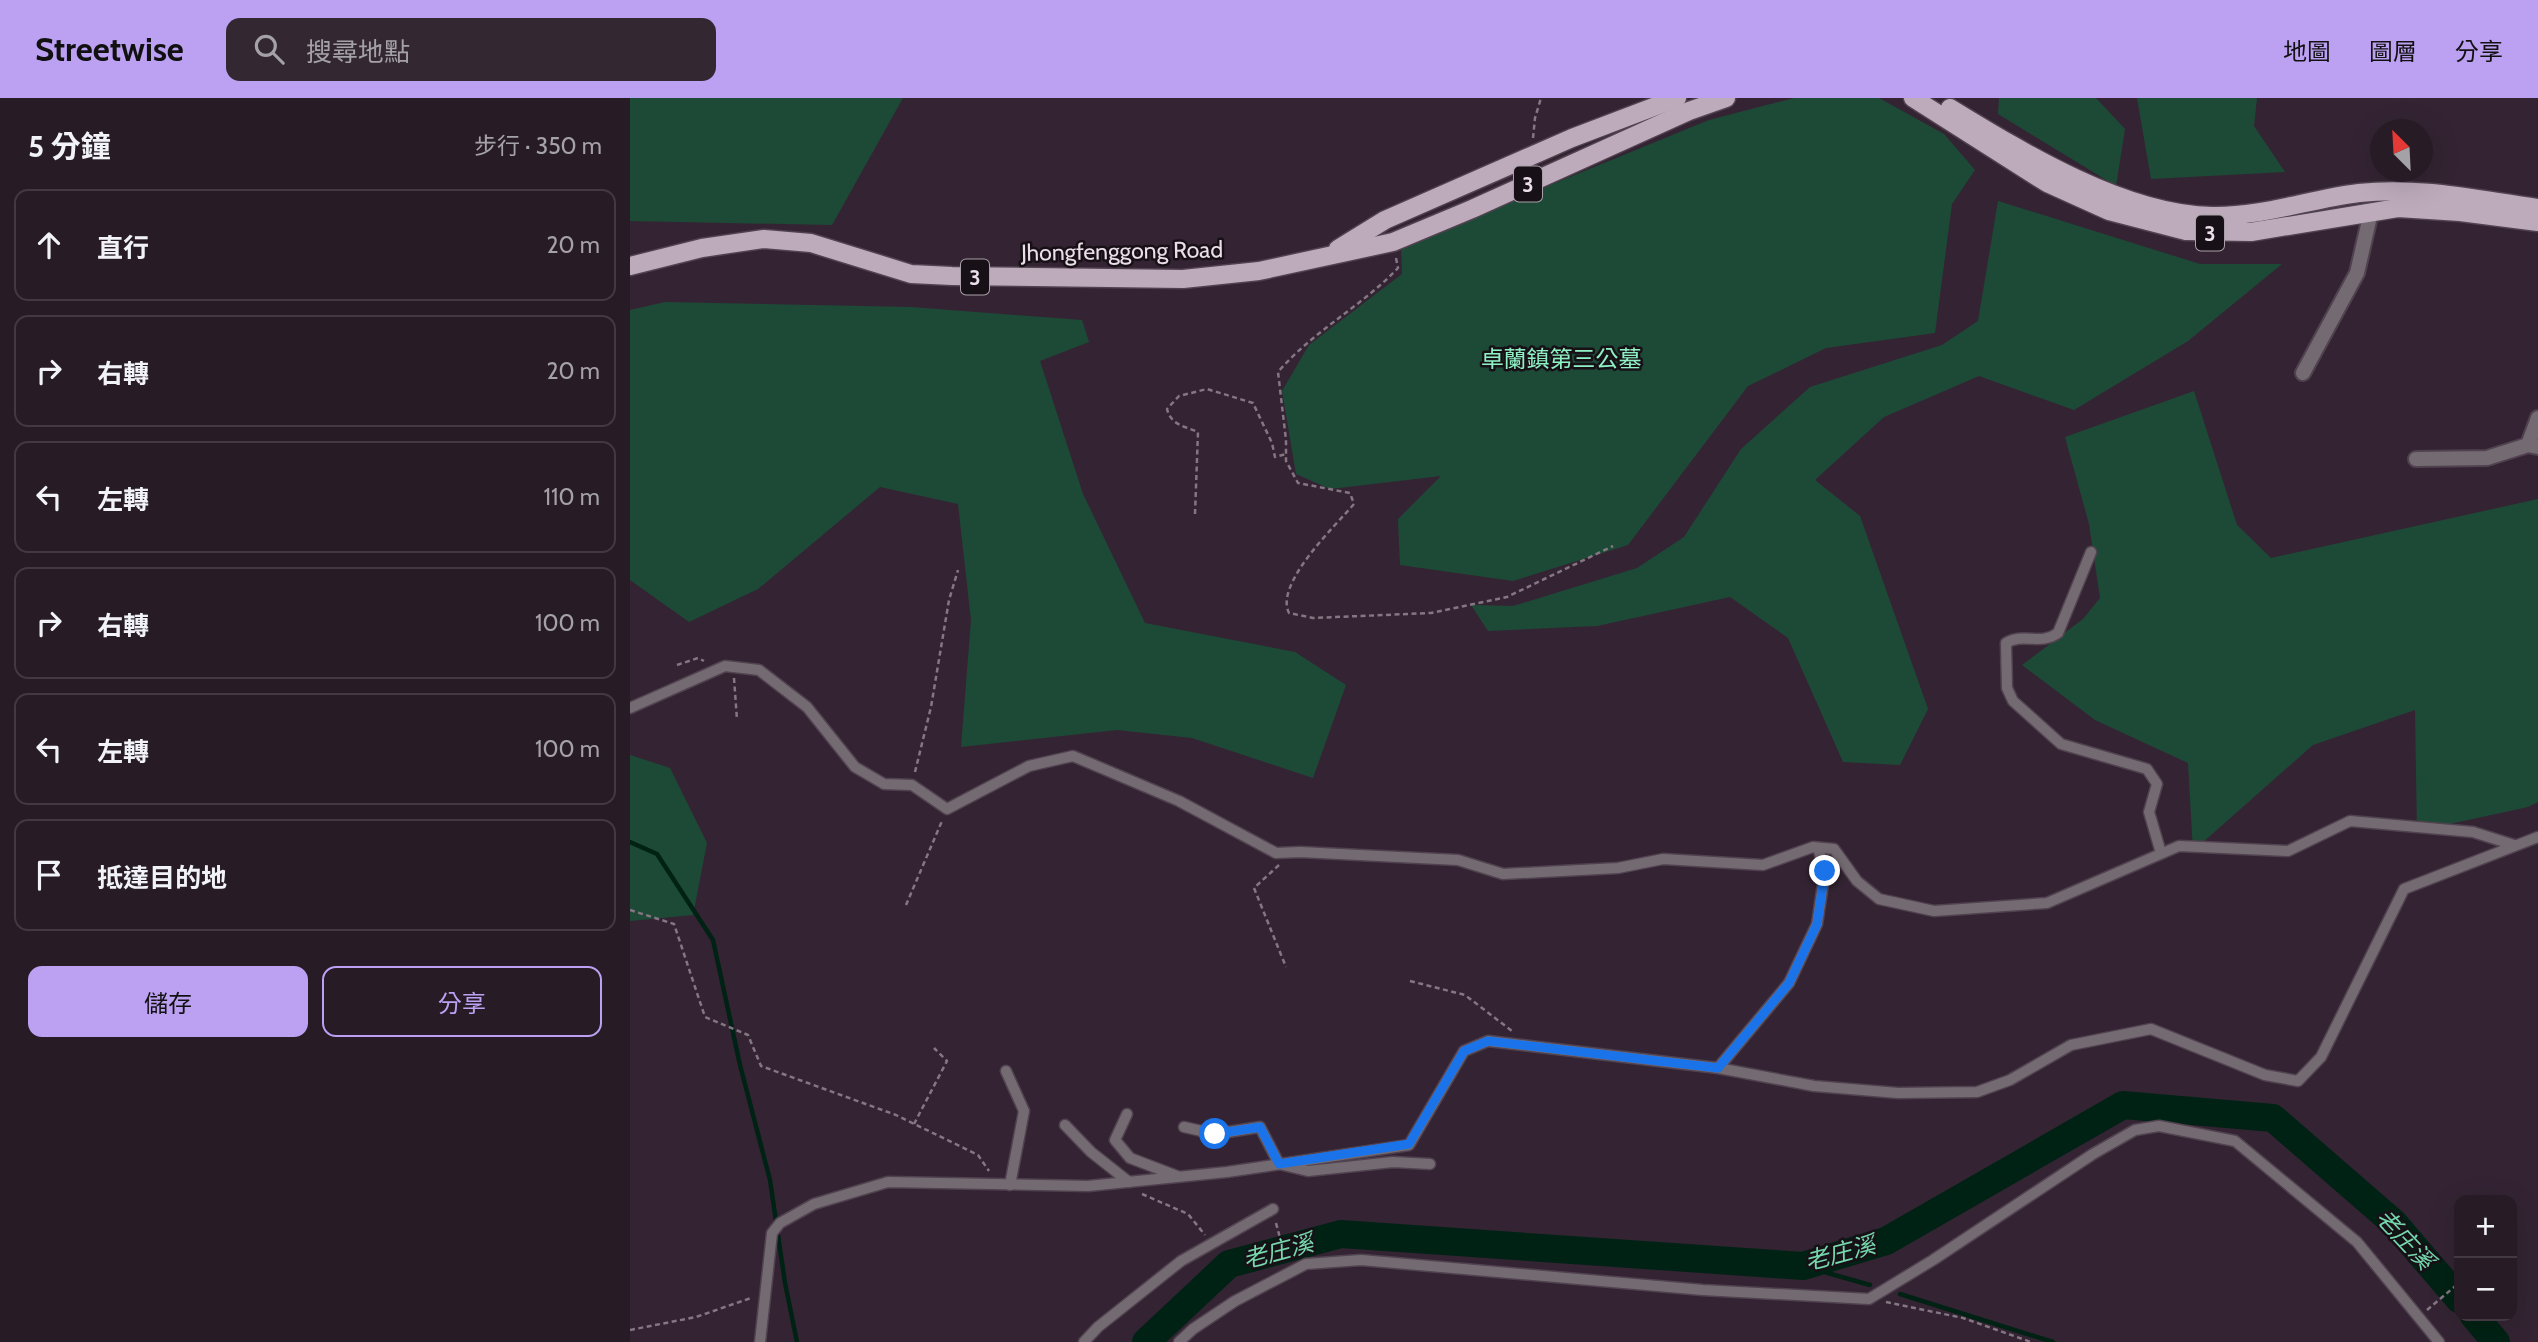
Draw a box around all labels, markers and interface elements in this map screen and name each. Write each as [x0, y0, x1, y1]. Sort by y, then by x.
search box [226, 18, 716, 81]
text: Streetwise [35, 29, 184, 69]
icon: search [250, 30, 288, 68]
text: 搜尋地點 [306, 36, 410, 68]
text: 地圖 [2283, 37, 2331, 66]
text: 圖層 [2369, 37, 2417, 66]
text: 分享 [2455, 37, 2503, 66]
north arrow [2370, 119, 2433, 182]
text: 5 分鐘 [28, 128, 111, 165]
text: 步行 · 350 m [474, 132, 602, 160]
road number: 3 [1514, 166, 1542, 202]
road number: 3 [2196, 216, 2224, 250]
icon: ahead [30, 226, 68, 264]
text: 20 m [547, 231, 600, 259]
text: 直行 [97, 232, 149, 264]
street label: Jhongfenggong Road [1020, 235, 1223, 267]
road number: 3 [961, 260, 989, 294]
park label: 卓蘭鎮第三公墓 [1481, 345, 1642, 373]
icon: right [30, 352, 68, 390]
text: 20 m [547, 357, 600, 385]
text: 右轉 [97, 358, 149, 390]
icon: left [30, 478, 68, 516]
text: 110 m [544, 483, 600, 511]
text: 左轉 [97, 484, 149, 516]
icon: right [30, 604, 68, 642]
text: 100 m [535, 609, 600, 637]
text: 右轉 [97, 610, 149, 642]
icon: left [30, 730, 68, 768]
text: 100 m [535, 735, 600, 763]
text: 左轉 [97, 736, 149, 768]
route end [1809, 855, 1840, 886]
icon: arrive [30, 856, 68, 894]
text: 抵達目的地 [97, 862, 227, 894]
button: 儲存 [28, 966, 308, 1037]
button: 分享 [322, 966, 602, 1037]
route start [1199, 1118, 1230, 1149]
map controls [2454, 1195, 2517, 1321]
button: + [2454, 1195, 2517, 1258]
water label: 老庄溪 [2370, 1203, 2442, 1277]
water label: 老庄溪 [1239, 1227, 1319, 1274]
water label: 老庄溪 [1801, 1229, 1881, 1276]
button: − [2454, 1258, 2517, 1321]

